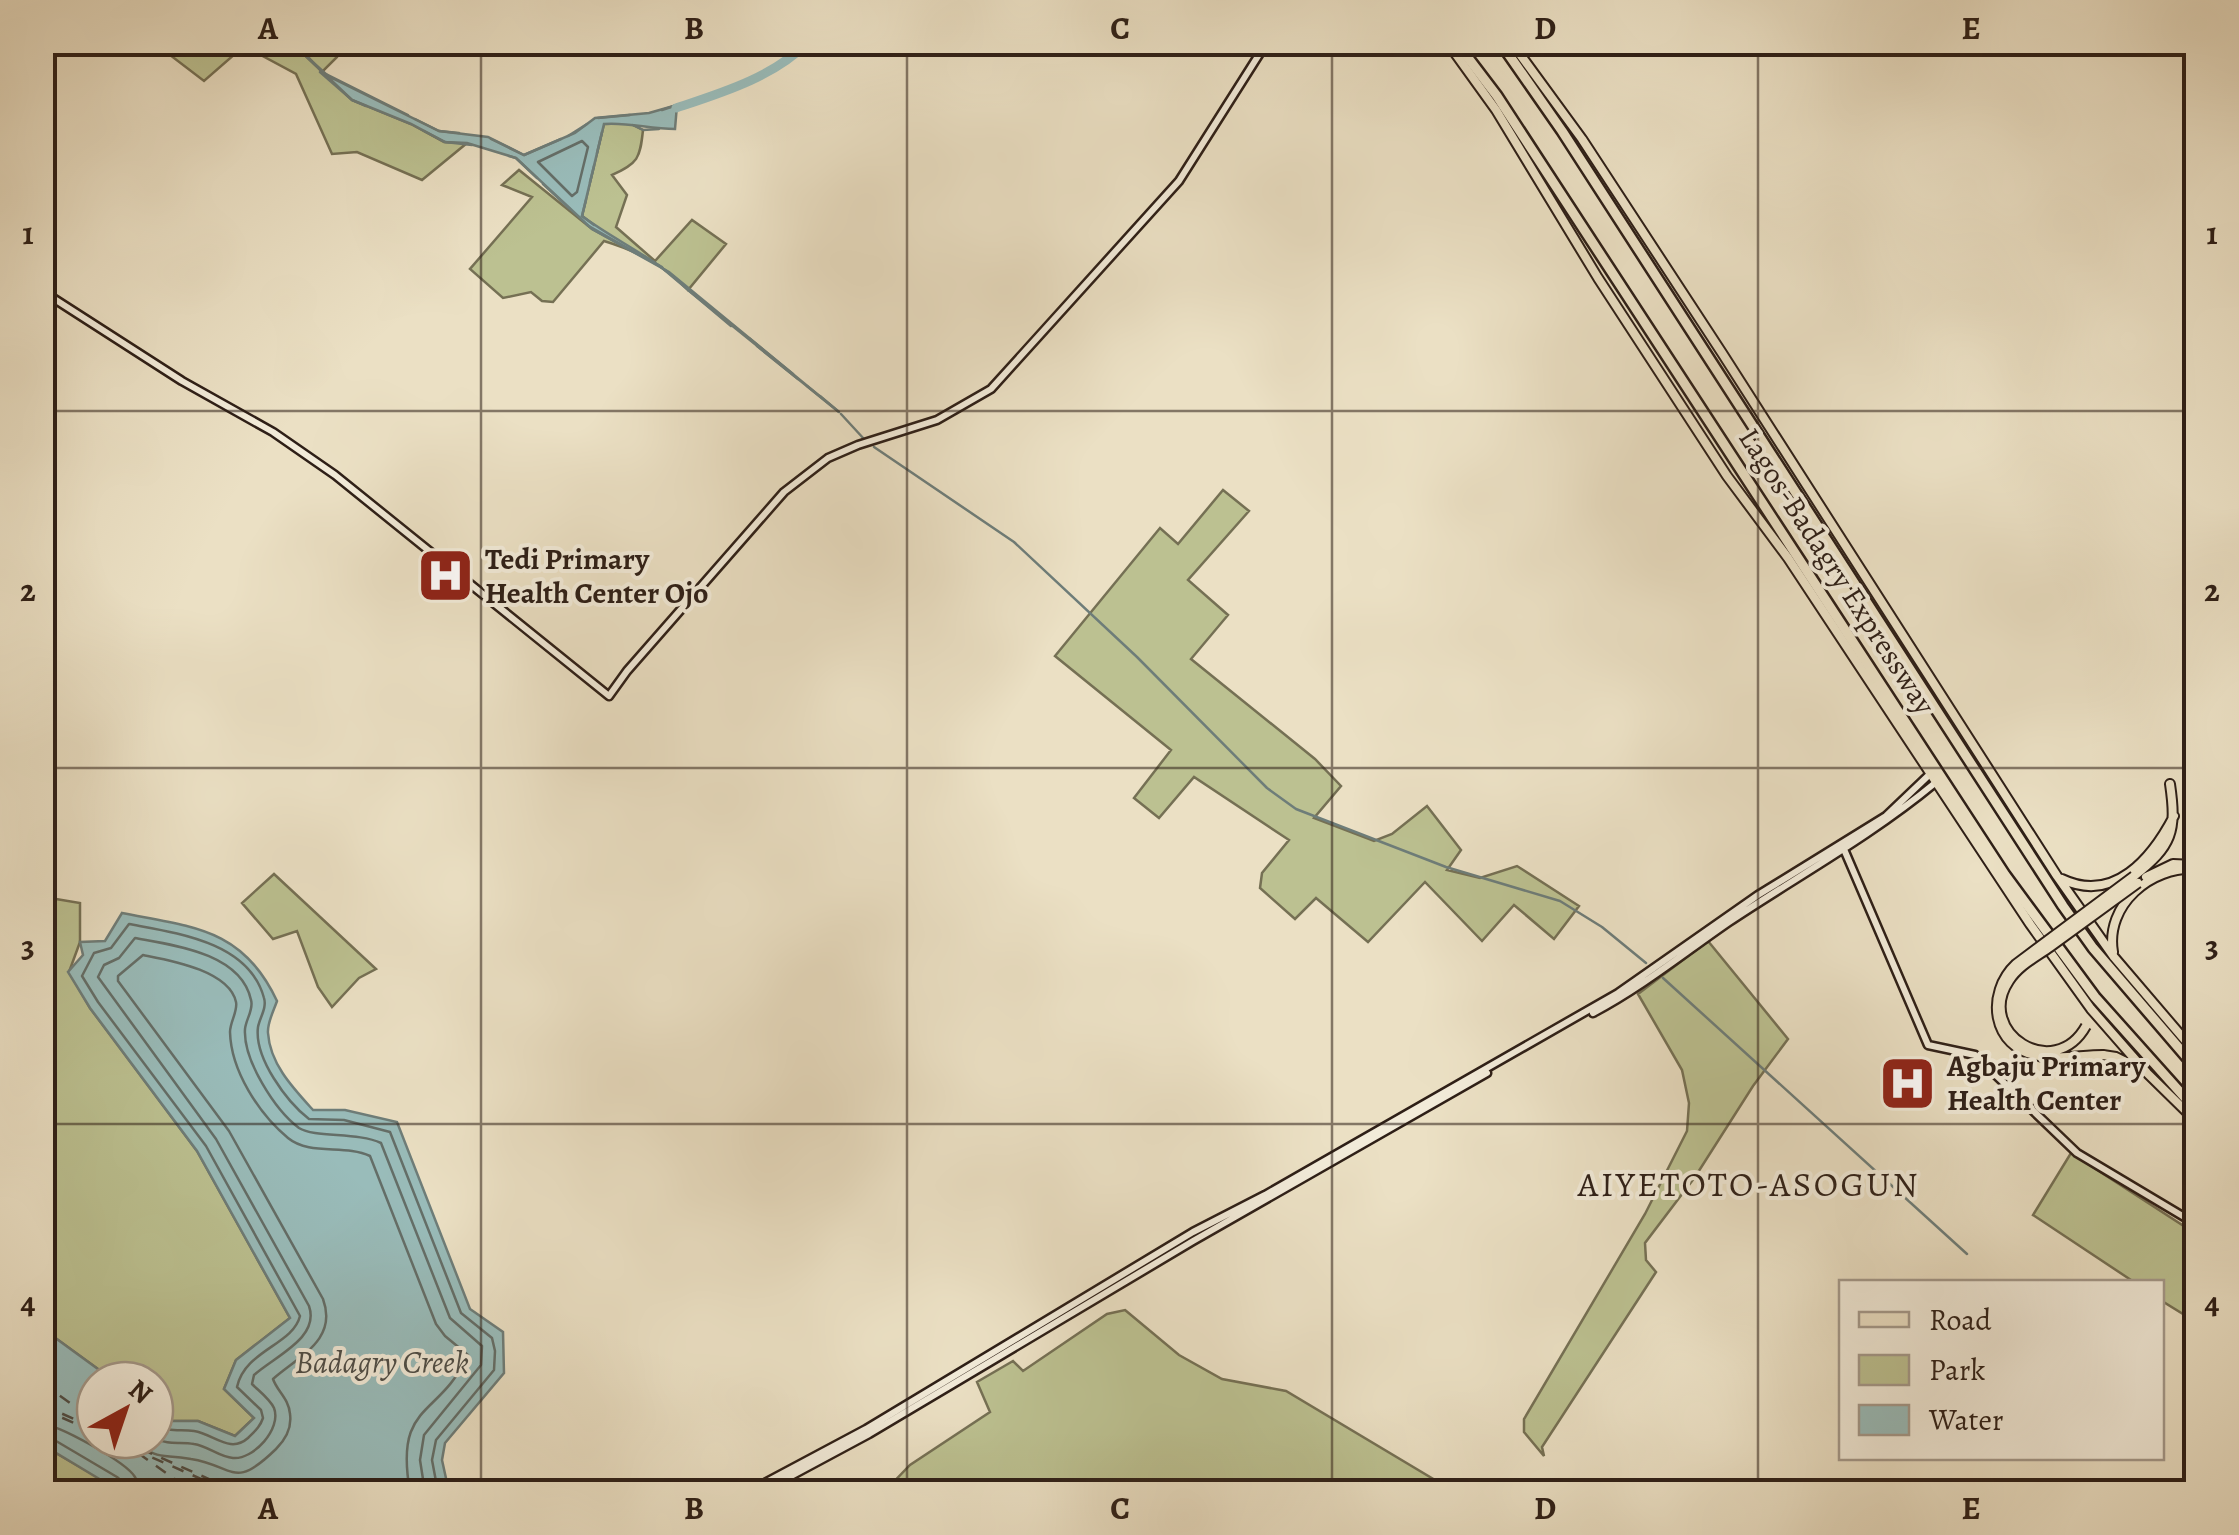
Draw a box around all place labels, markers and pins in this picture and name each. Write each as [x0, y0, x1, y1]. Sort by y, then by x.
place label: Tedi Primary Health Center Ojo [485, 539, 709, 613]
hospital icon: Tedi Primary Health Center Ojo [416, 546, 476, 606]
place label: Agbaju Primary Health Center [1946, 1046, 2146, 1120]
hospital icon: Agbaju Primary Health Center [1878, 1053, 1938, 1113]

